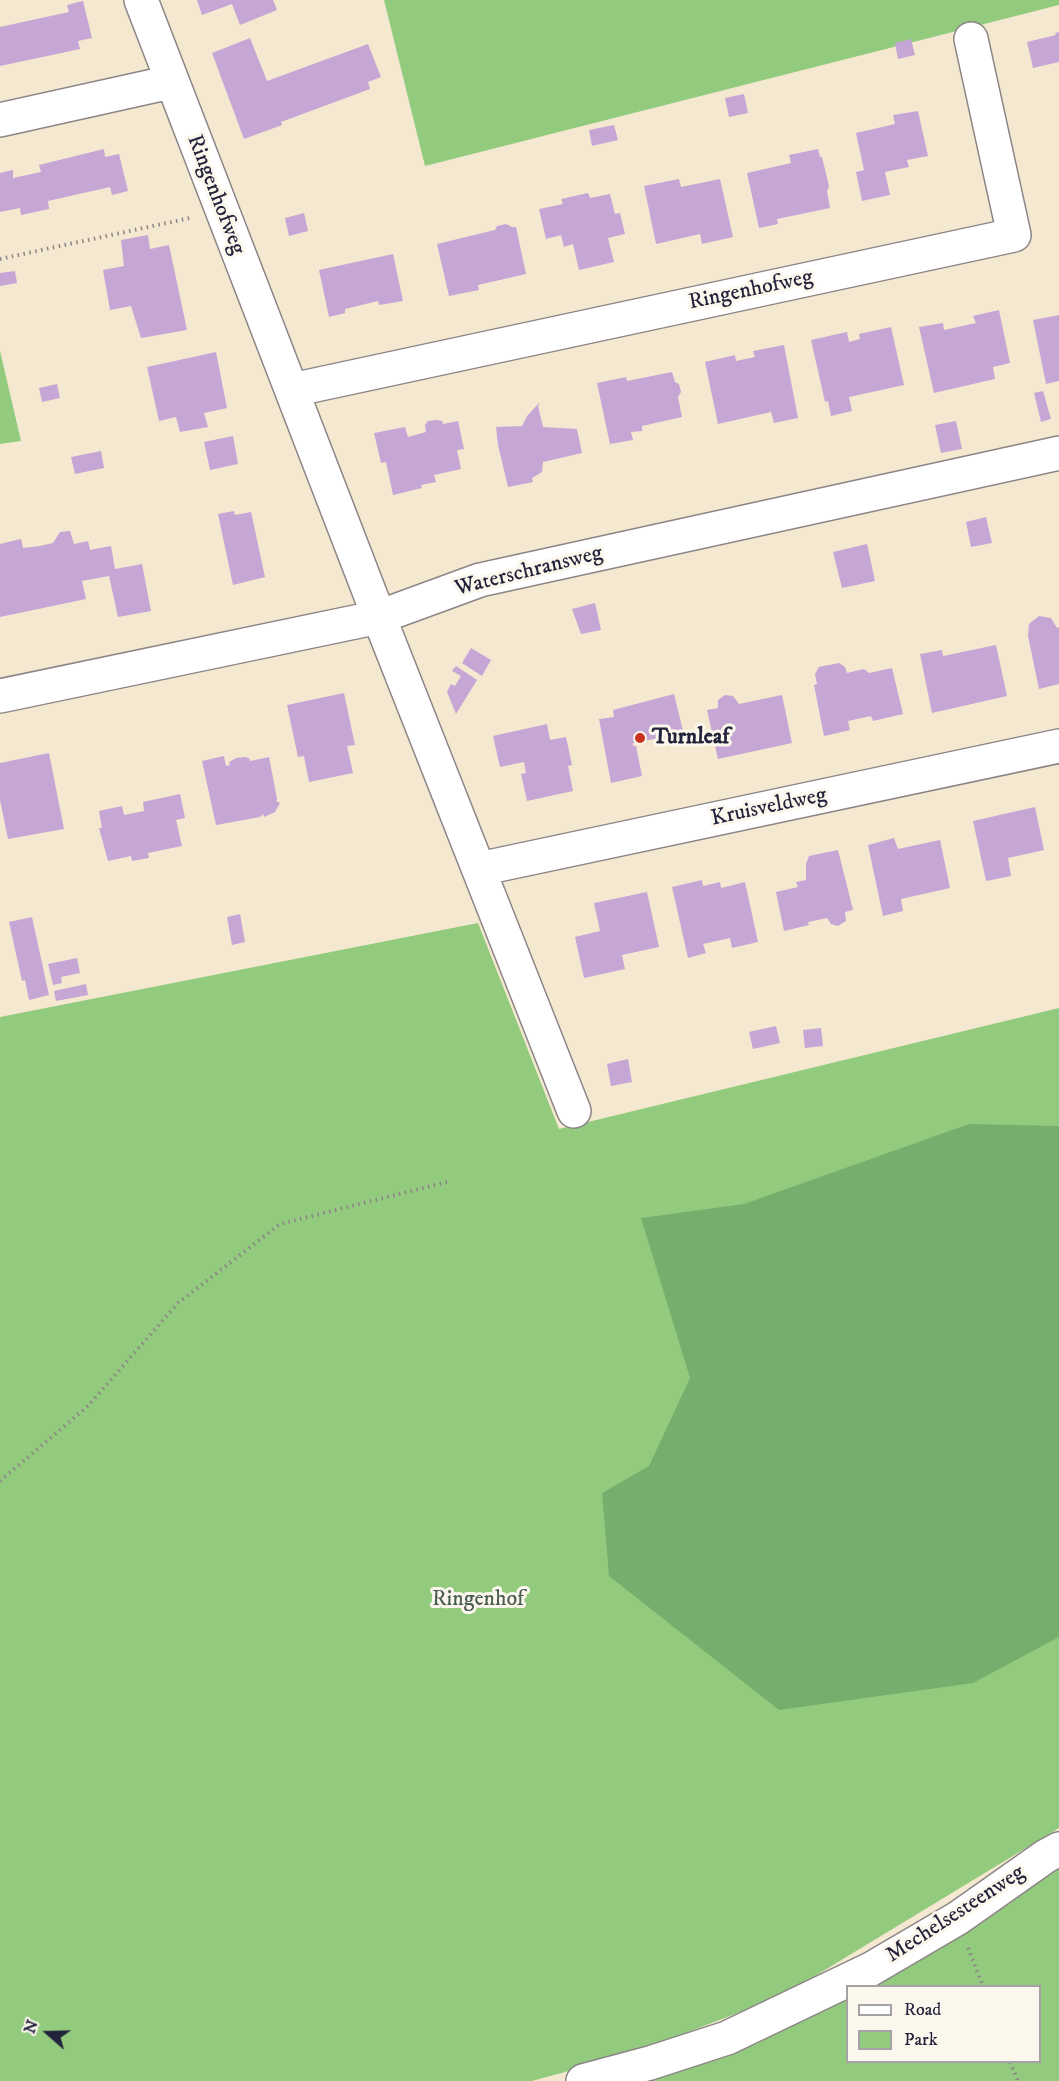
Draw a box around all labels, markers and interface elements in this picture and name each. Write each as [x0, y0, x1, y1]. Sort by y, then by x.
street label: Ringenhofweg [180, 131, 250, 259]
street label: Ringenhofweg [687, 265, 815, 317]
street label: Waterschransweg [452, 541, 606, 603]
place label: Turnleaf [652, 725, 729, 751]
marker: Turnleaf [633, 731, 647, 745]
street label: Kruisveldweg [709, 783, 829, 833]
park label: Ringenhof [432, 1587, 524, 1613]
street label: Mechelsesteenweg [882, 1860, 1030, 1970]
legend [846, 1985, 1041, 2063]
text: Road [904, 1999, 941, 2021]
north arrow [18, 2003, 78, 2063]
text: N [19, 2017, 43, 2036]
text: Park [904, 2029, 938, 2051]

